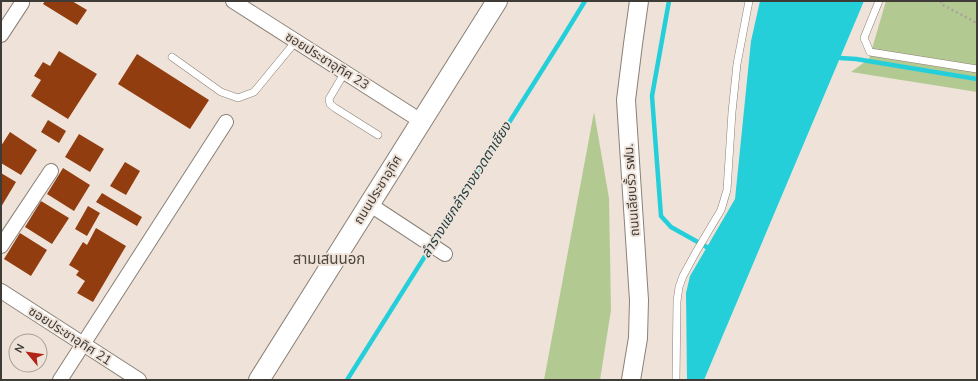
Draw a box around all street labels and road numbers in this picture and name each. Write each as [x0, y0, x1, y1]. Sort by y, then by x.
street label: ซอยประชาอุทิศ 23 [282, 28, 372, 94]
street label: ถนนเลียบรั้ว รฟม. [620, 143, 644, 237]
street label: ถนนประชาอุทิศ [350, 152, 406, 228]
street label: ซอยประชาอุทิศ 21 [25, 302, 115, 370]

